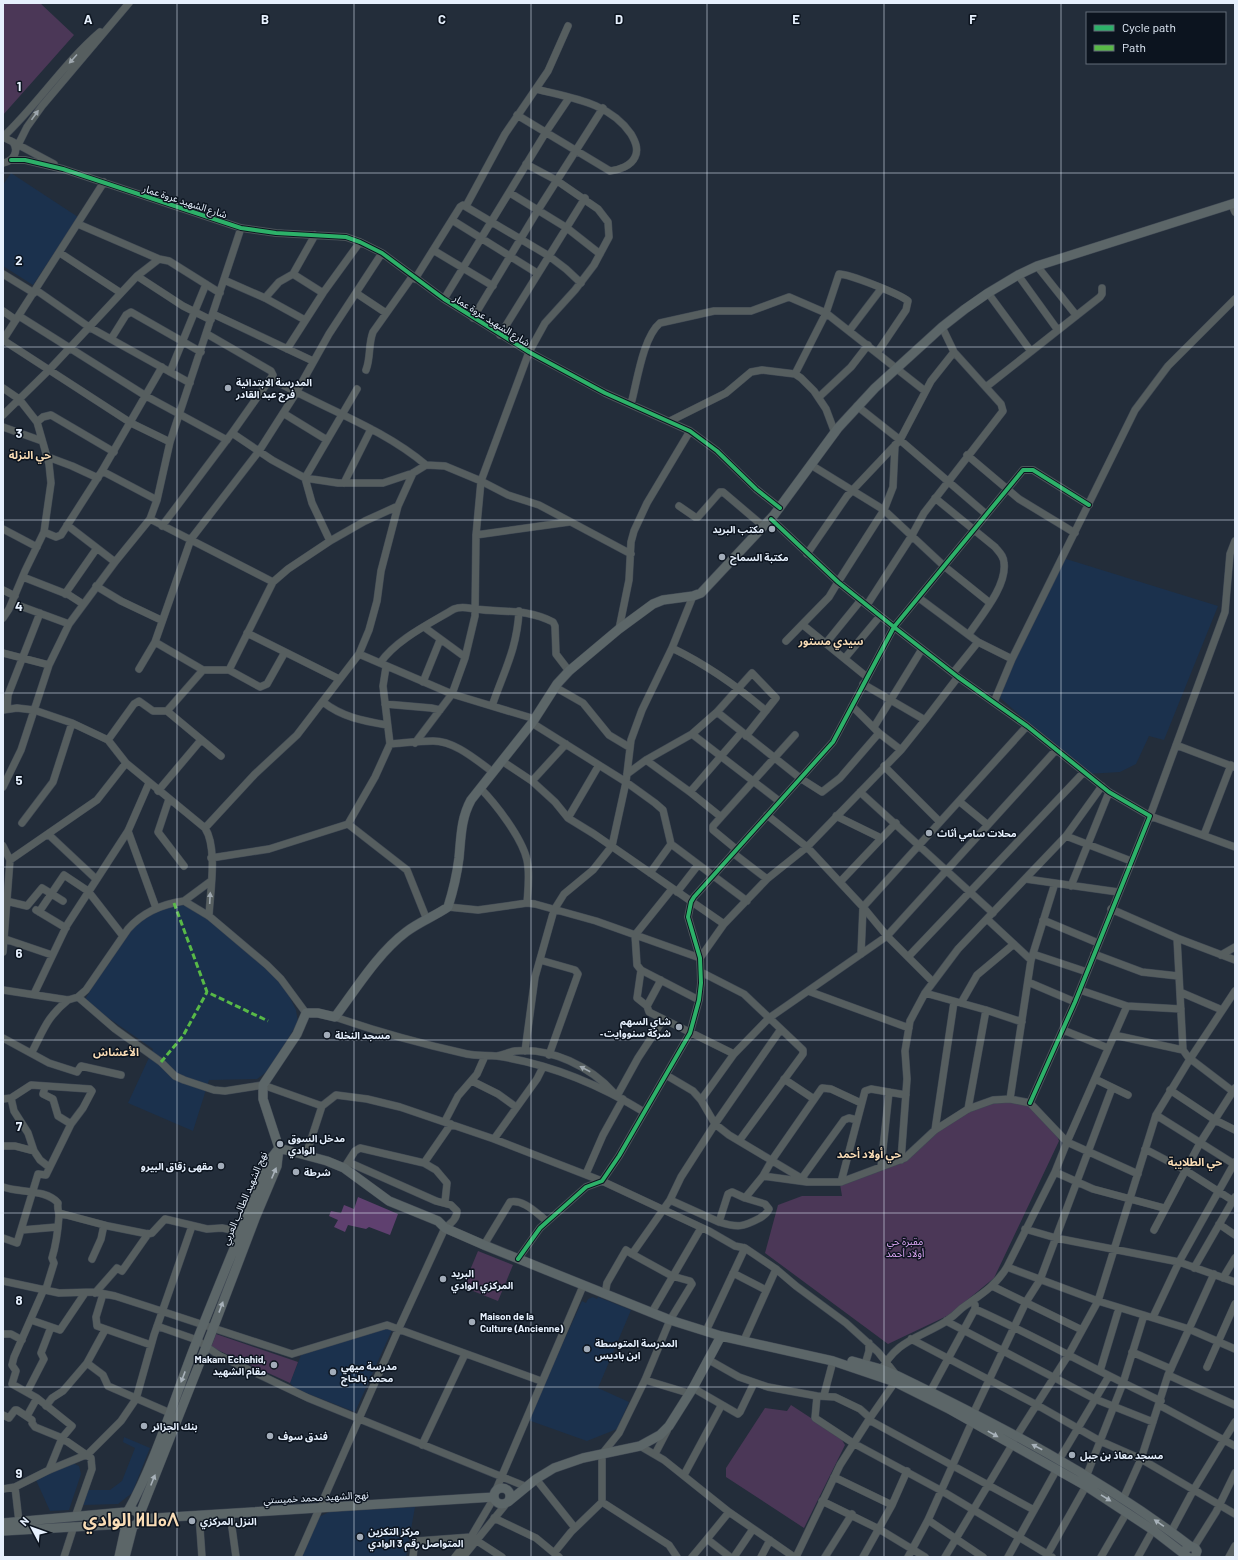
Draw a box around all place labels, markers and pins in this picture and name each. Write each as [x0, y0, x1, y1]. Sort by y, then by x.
place label: المدرسة الابتدائية فرج عبد القادر [235, 376, 312, 403]
marker: المدرسة الابتدائية فرج عبد القادر [223, 383, 233, 393]
place label: مكتب البريد [713, 523, 764, 536]
marker: مكتب البريد [767, 524, 777, 534]
place label: مكتبة السماح [730, 551, 789, 566]
marker: مكتبة السماح [717, 552, 727, 562]
place label: محلات سامي أثاث [937, 827, 1017, 842]
marker: محلات سامي أثاث [924, 828, 934, 838]
place label: شاي السهم -شركة سنووايت [600, 1015, 671, 1040]
marker: شاي السهم -شركة سنووايت [674, 1022, 684, 1032]
place label: مسجد النخلة [335, 1029, 391, 1042]
marker: مسجد النخلة [322, 1030, 332, 1040]
place label: مدخل السوق الوادي [288, 1132, 345, 1159]
marker: مدخل السوق الوادي [275, 1139, 285, 1149]
place label: مقهى زقاق البيرو [141, 1160, 213, 1173]
marker: مقهى زقاق البيرو [216, 1161, 226, 1171]
place label: شرطة [304, 1166, 331, 1179]
marker: شرطة [291, 1167, 301, 1177]
place label: البريد المركزي الوادي [451, 1267, 514, 1294]
marker: البريد المركزي الوادي [438, 1274, 448, 1284]
place label: Maison de la Culture (Ancienne) [480, 1310, 564, 1334]
marker: Maison de la Culture (Ancienne) [467, 1317, 477, 1327]
place label: المدرسة المتوسطة ابن باديس [595, 1337, 678, 1362]
marker: المدرسة المتوسطة ابن باديس [582, 1344, 592, 1354]
place label: Makam Echahid, مقام الشهيد [195, 1353, 266, 1379]
marker: Makam Echahid, مقام الشهيد [269, 1360, 279, 1370]
place label: مدرسة ميهي محمد بالحاج [341, 1360, 397, 1387]
marker: مدرسة ميهي محمد بالحاج [328, 1367, 338, 1377]
place label: بنك الجزائر [151, 1420, 198, 1433]
marker: بنك الجزائر [139, 1421, 149, 1431]
place label: فندق سوف [278, 1430, 328, 1443]
marker: فندق سوف [265, 1431, 275, 1441]
place label: مسجد معاذ بن جبل [1080, 1449, 1163, 1462]
marker: مسجد معاذ بن جبل [1067, 1450, 1077, 1460]
place label: النزل المركزي [200, 1515, 257, 1530]
marker: النزل المركزي [187, 1516, 197, 1526]
place label: مركز التكزين المتواصل رقم 3 الوادي [368, 1525, 464, 1552]
marker: مركز التكزين المتواصل رقم 3 الوادي [355, 1532, 365, 1542]

